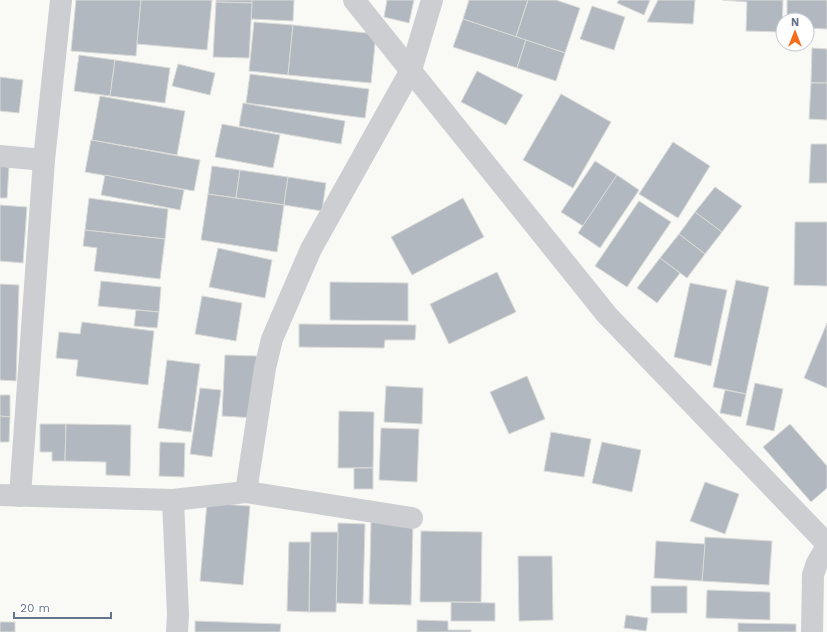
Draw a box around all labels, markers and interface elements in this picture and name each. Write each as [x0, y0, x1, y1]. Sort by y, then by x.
north arrow [775, 12, 815, 52]
text: N [791, 16, 799, 29]
scale bar [14, 594, 111, 620]
text: 20 m [20, 601, 50, 615]

